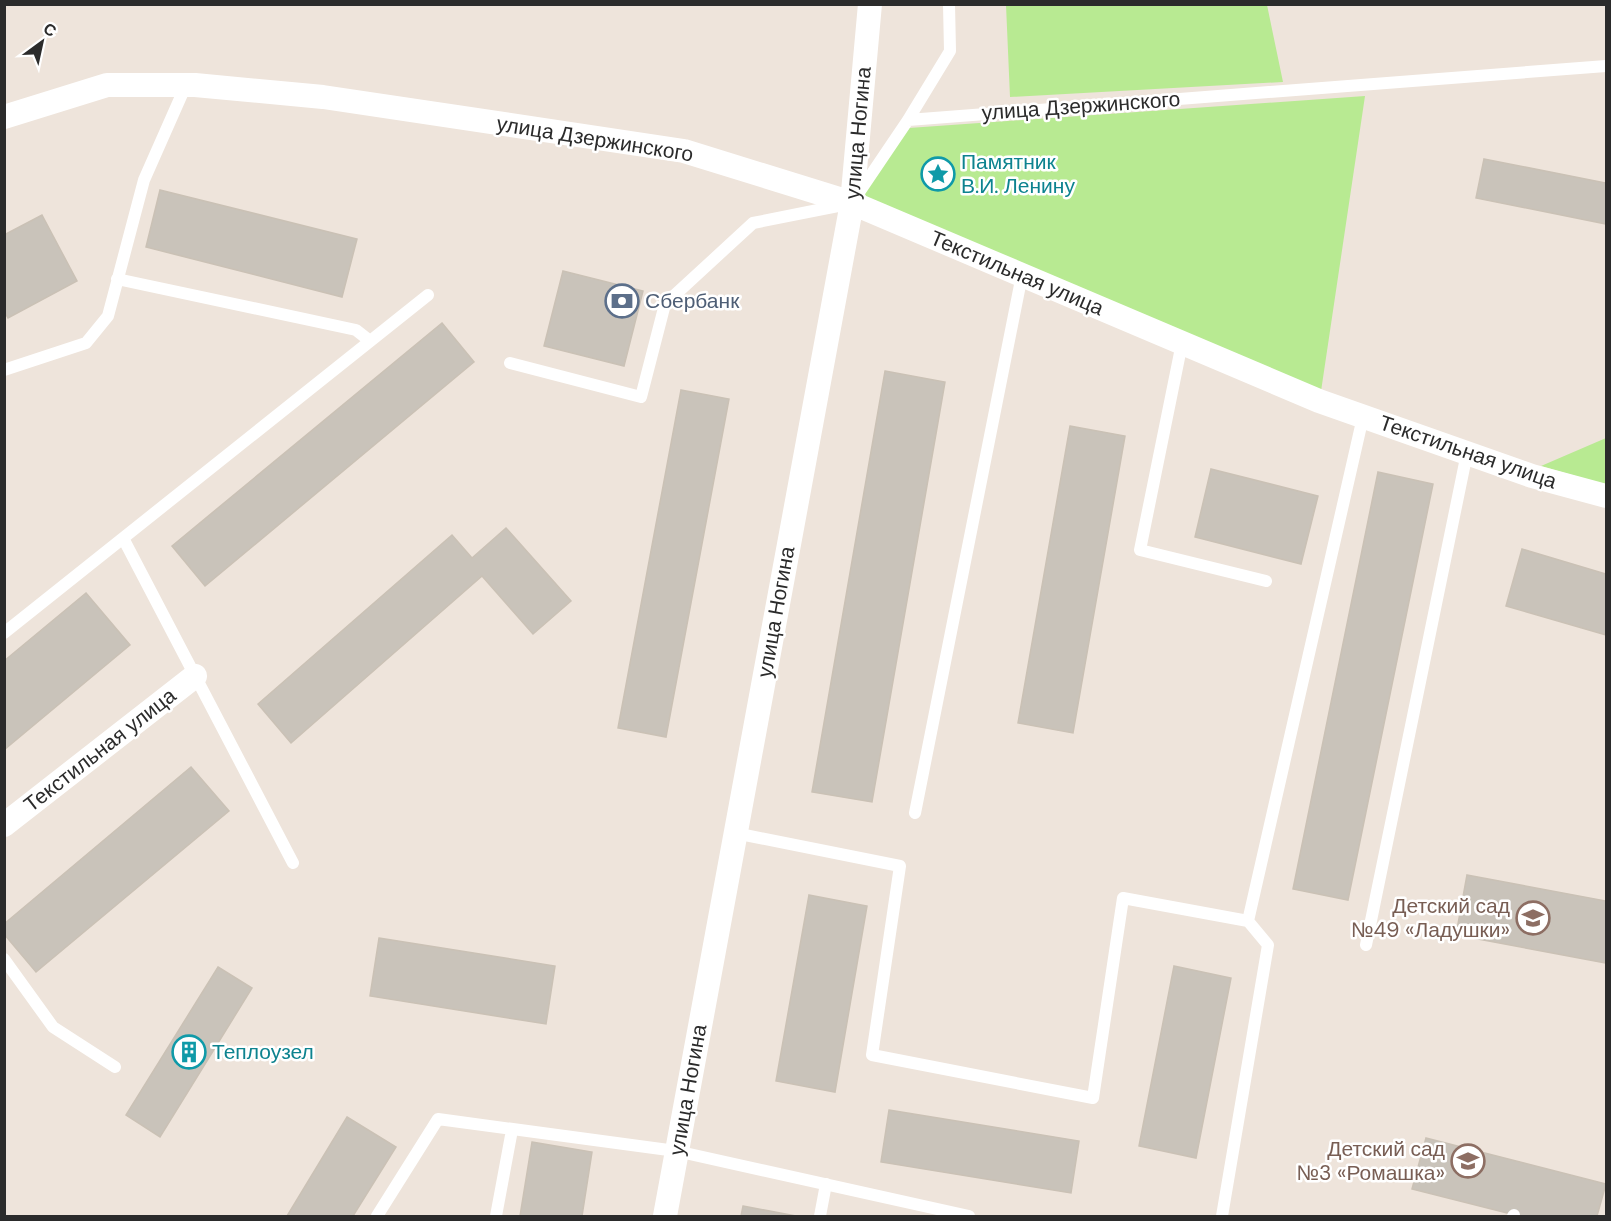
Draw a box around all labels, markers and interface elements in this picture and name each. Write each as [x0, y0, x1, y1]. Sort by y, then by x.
north arrow [12, 12, 72, 72]
text: С [39, 18, 61, 42]
street label: улица Ногина [838, 65, 878, 200]
street label: улица Дзержинского [981, 85, 1181, 127]
street label: улица Дзержинского [495, 110, 695, 168]
place label: Памятник В.И. Ленину [961, 148, 1075, 200]
place icon: Памятник В.И. Ленину [920, 156, 956, 192]
street label: Текстильная улица [926, 224, 1108, 322]
bank icon: Сбербанк [604, 283, 640, 319]
place label: Сбербанк [645, 287, 740, 315]
street label: Текстильная улица [1376, 409, 1561, 496]
street label: улица Ногина [751, 544, 801, 680]
street label: Текстильная улица [18, 682, 182, 818]
place label: Детский сад №49 «Ладушки» [1351, 892, 1510, 944]
school or university icon: Детский сад №49 «Ладушки» [1515, 900, 1551, 936]
street label: улица Ногина [663, 1022, 713, 1158]
building icon: Теплоузел [171, 1034, 207, 1070]
place label: Теплоузел [212, 1038, 314, 1066]
place label: Детский сад №3 «Ромашка» [1296, 1135, 1445, 1187]
school or university icon: Детский сад №3 «Ромашка» [1450, 1143, 1486, 1179]

